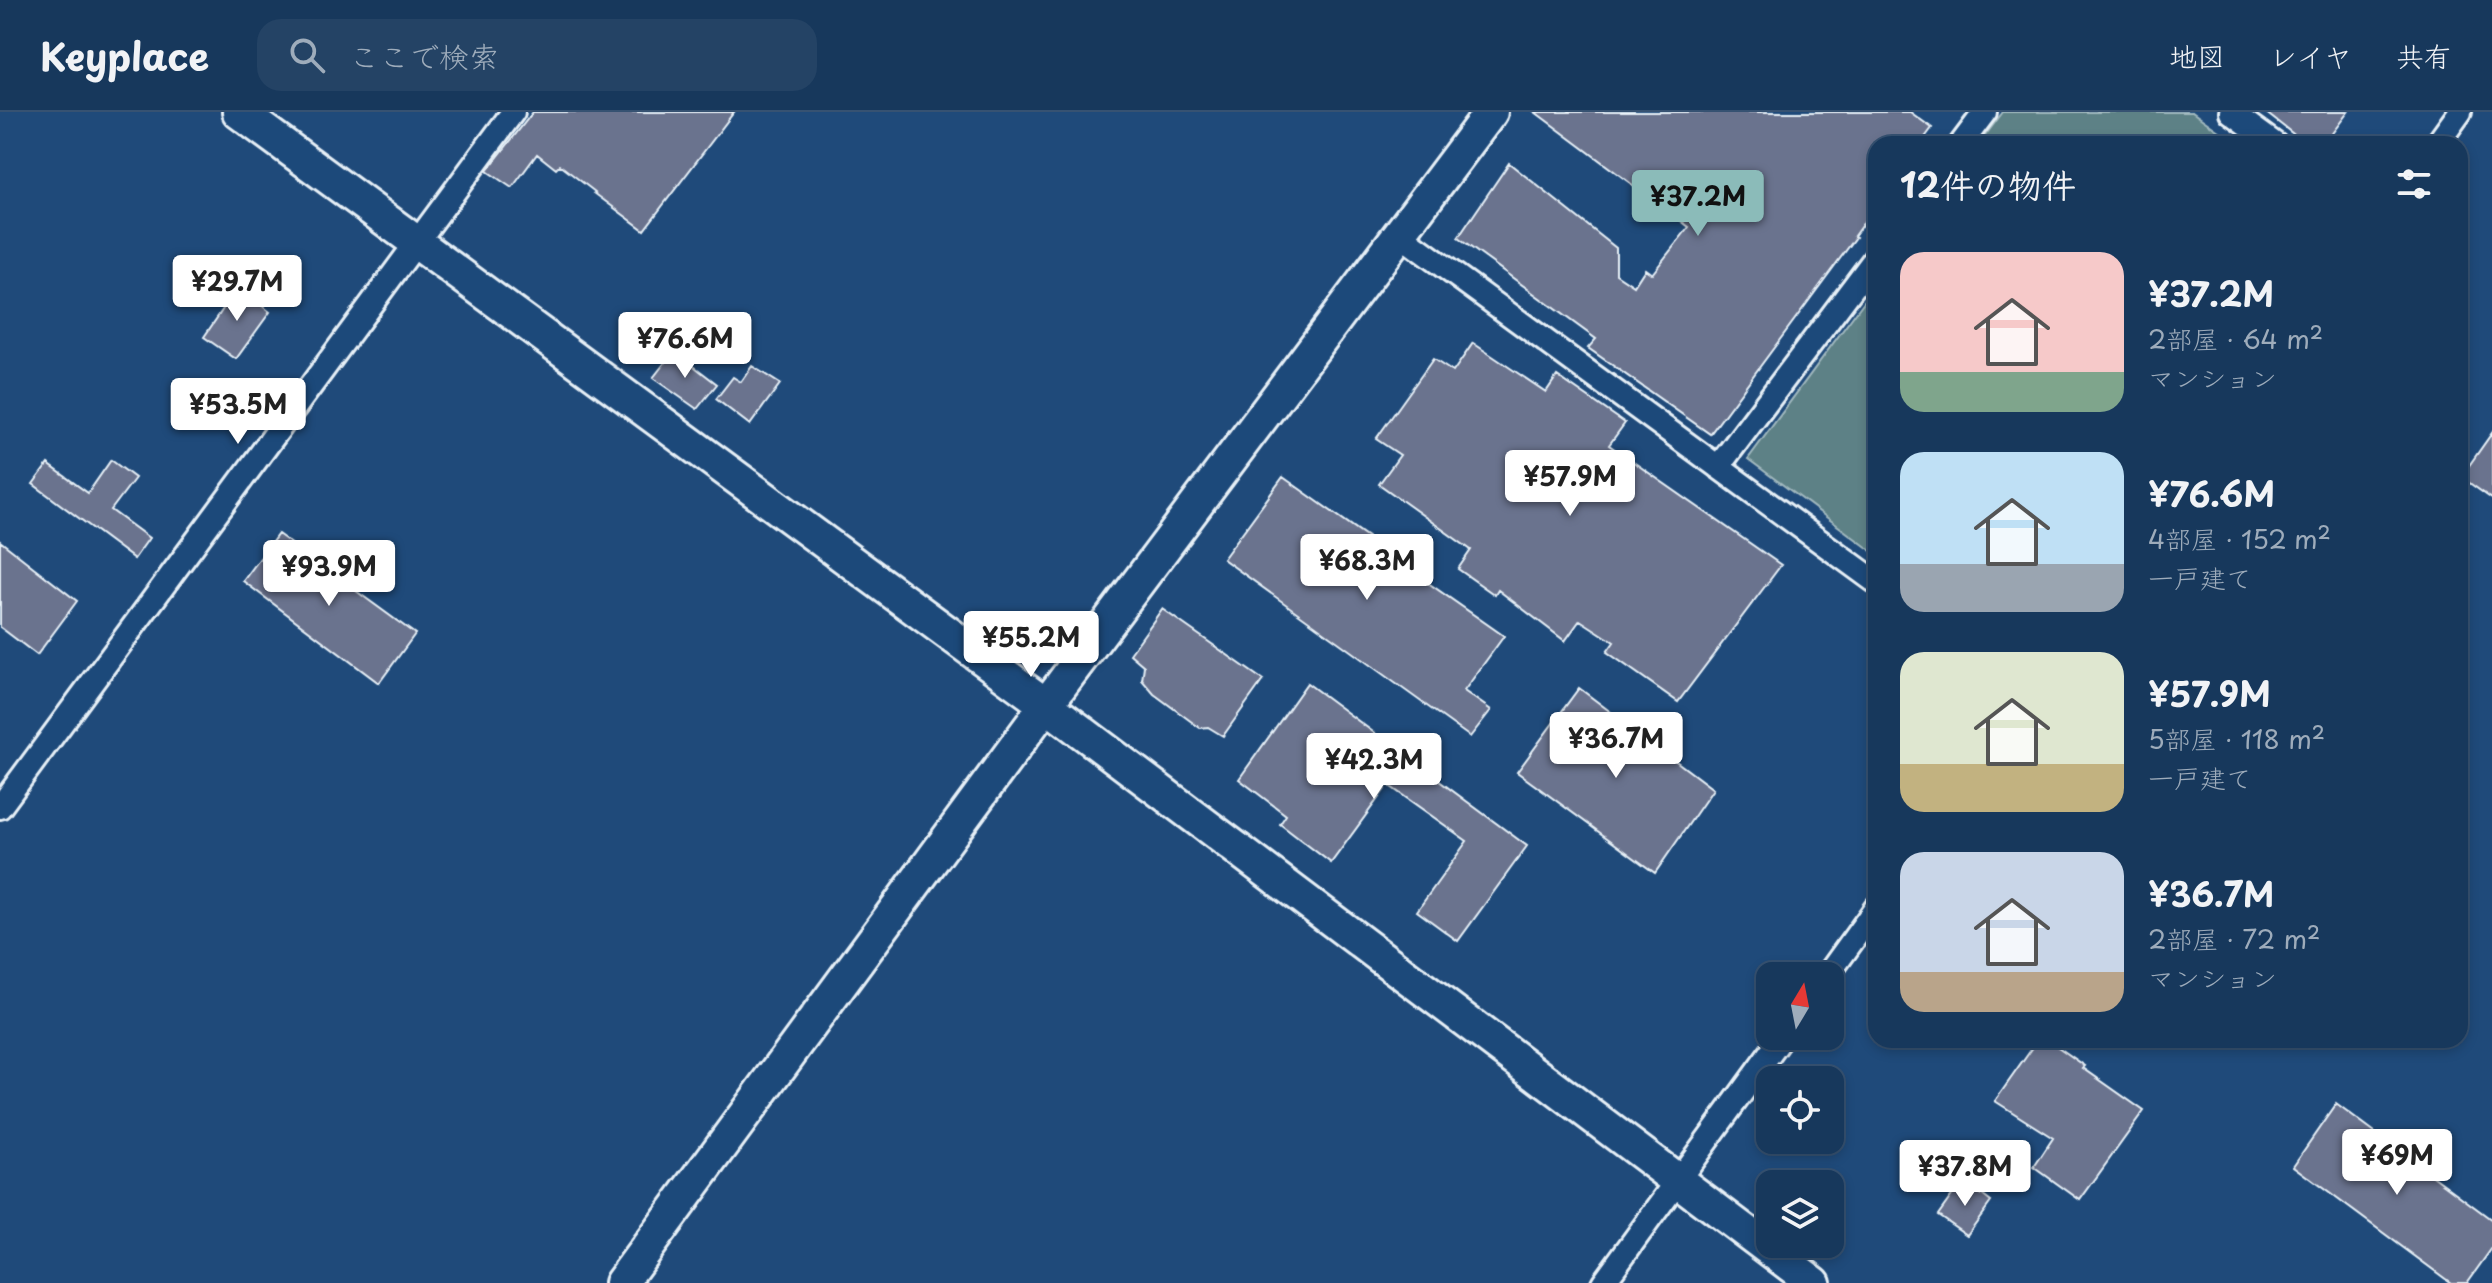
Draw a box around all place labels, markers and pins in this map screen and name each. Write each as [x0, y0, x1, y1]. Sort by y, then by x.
pin: ¥37.2M [1633, 170, 1763, 238]
pin: ¥29.7M [172, 255, 302, 323]
pin: ¥76.6M [620, 312, 750, 380]
pin: ¥53.5M [173, 378, 303, 446]
pin: ¥57.9M [1505, 450, 1635, 518]
pin: ¥68.3M [1302, 534, 1432, 602]
pin: ¥93.9M [264, 540, 394, 608]
pin: ¥55.2M [966, 611, 1096, 679]
pin: ¥36.7M [1551, 712, 1681, 780]
pin: ¥42.3M [1309, 733, 1439, 801]
pin: ¥69M [2350, 1129, 2444, 1197]
pin: ¥37.8M [1900, 1140, 2030, 1208]

